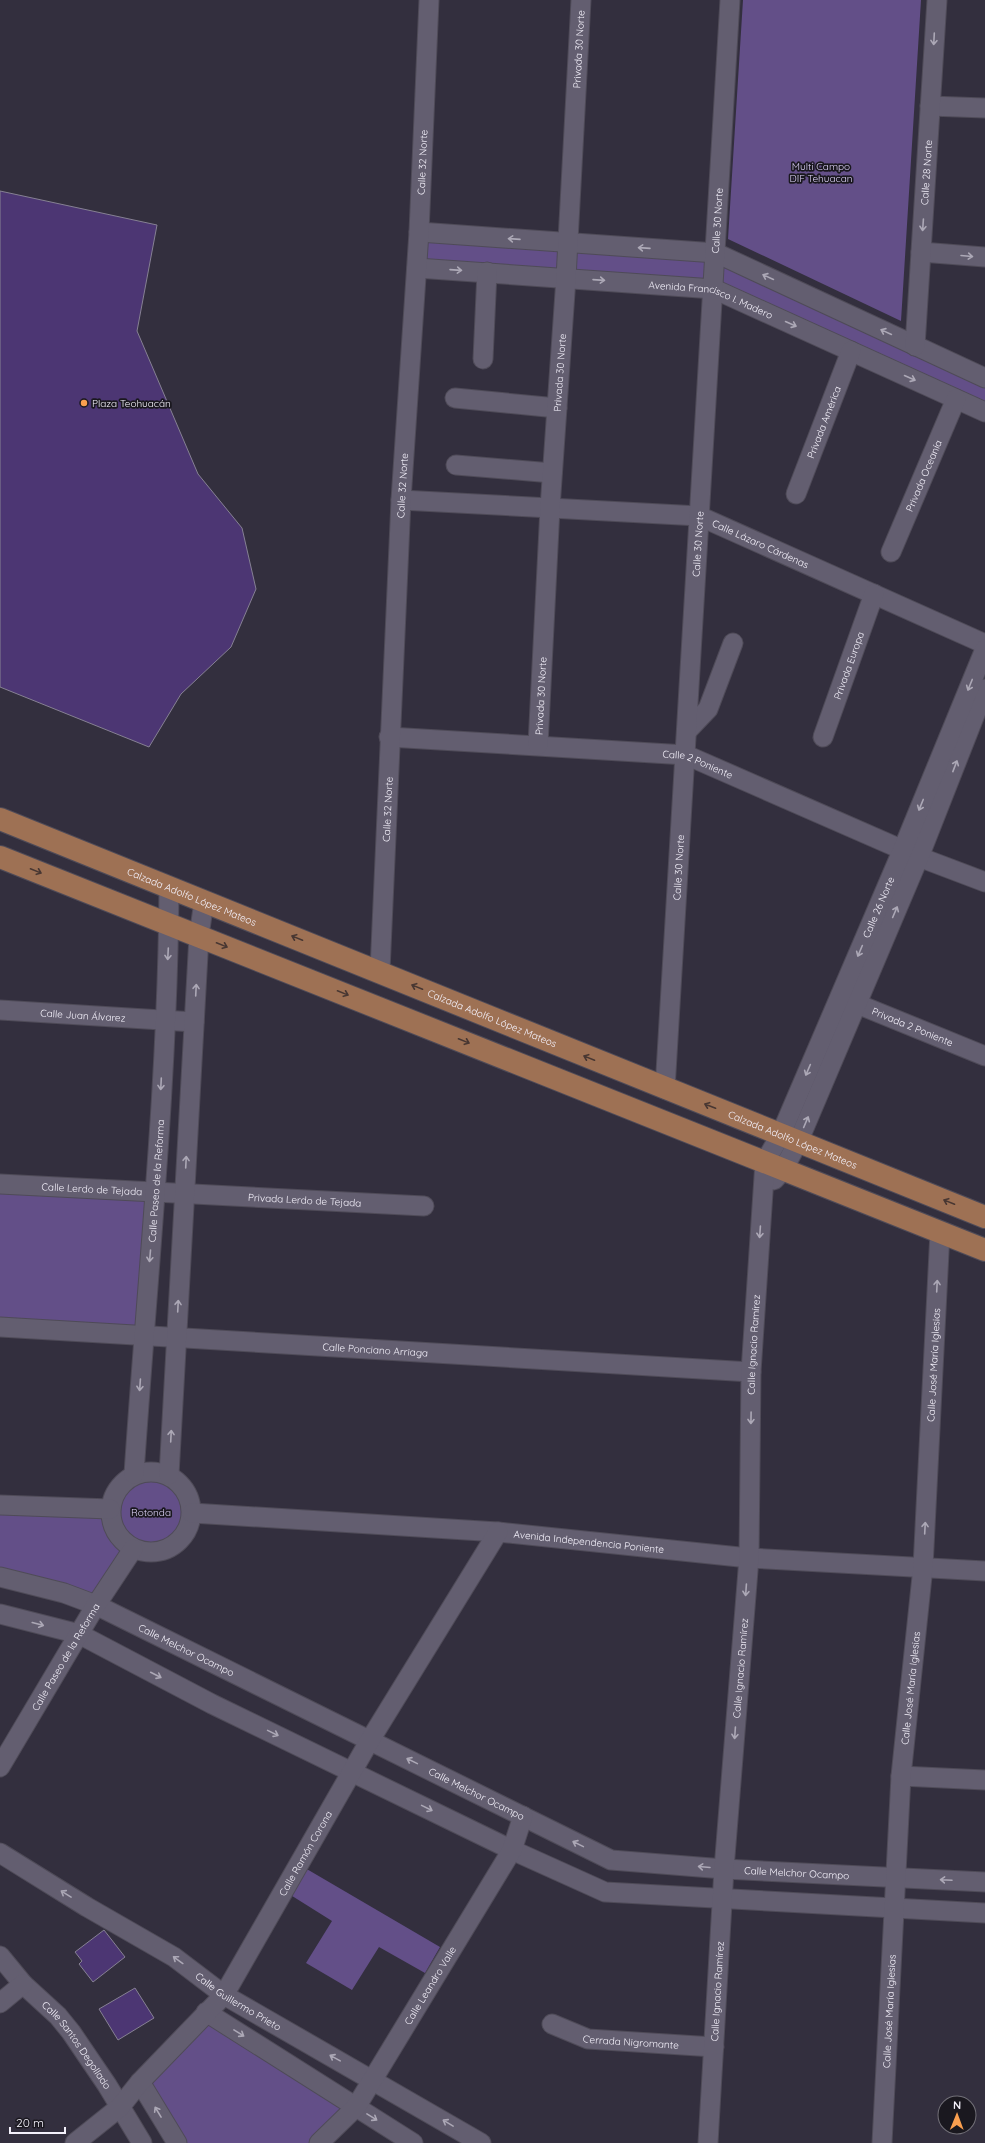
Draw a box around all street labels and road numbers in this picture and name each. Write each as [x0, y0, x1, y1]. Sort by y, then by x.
street label: Privada 30 Norte [570, 9, 587, 89]
street label: Calle 32 Norte [415, 129, 430, 195]
street label: Calle 28 Norte [918, 139, 935, 205]
street label: Calle 30 Norte [709, 187, 726, 254]
street label: Avenida Francisco I. Madero [648, 278, 775, 322]
street label: Privada 30 Norte [551, 333, 569, 412]
street label: Privada América [804, 384, 844, 460]
street label: Privada Oceanía [903, 438, 945, 514]
street label: Calle 32 Norte [394, 452, 411, 518]
street label: Calle 30 Norte [690, 511, 706, 577]
street label: Calle Lázaro Cárdenas [710, 517, 811, 571]
street label: Privada Europa [831, 630, 867, 701]
street label: Privada 30 Norte [533, 656, 549, 736]
street label: Calle 2 Poniente [662, 748, 735, 782]
street label: Calle 32 Norte [380, 776, 396, 842]
street label: Calle 30 Norte [670, 834, 687, 901]
street label: Calzada Adolfo López Mateos [125, 865, 259, 929]
street label: Calle 26 Norte [860, 874, 898, 940]
street label: Calzada Adolfo López Mateos [426, 986, 559, 1050]
street label: Privada 2 Poniente [870, 1005, 955, 1049]
street label: Calle Juan Álvarez [40, 1006, 126, 1025]
street label: Calzada Adolfo López Mateos [726, 1108, 859, 1172]
street label: Calle Paseo de la Reforma [145, 1119, 167, 1243]
street label: Calle Lerdo de Tejada [41, 1180, 143, 1198]
street label: Privada Lerdo de Tejada [248, 1191, 362, 1210]
street label: Calle Ignacio Ramírez [745, 1294, 763, 1395]
street label: Calle José María Iglesias [924, 1308, 943, 1422]
street label: Calle Ponciano Arriaga [322, 1340, 429, 1360]
street label: Avenida Independencia Poniente [513, 1528, 665, 1556]
street label: Calle Paseo de la Reforma [29, 1601, 103, 1713]
street label: Calle Ignacio Ramírez [730, 1617, 751, 1719]
street label: Calle Melchor Ocampo [136, 1621, 236, 1679]
street label: Calle José María Iglesias [898, 1630, 923, 1745]
street label: Calle Melchor Ocampo [426, 1765, 527, 1823]
street label: Calle Ramón Corona [276, 1808, 335, 1898]
street label: Calle Melchor Ocampo [744, 1864, 850, 1882]
street label: Calle Ignacio Ramírez [708, 1941, 727, 2042]
street label: Calle Leandro Valle [401, 1944, 459, 2027]
street label: Calle José María Iglesias [880, 1954, 899, 2068]
street label: Calle Guillermo Prieto [193, 1970, 283, 2034]
street label: Calle Santos Degollado [39, 1998, 114, 2092]
street label: Cerrada Nigromante [581, 2032, 680, 2052]

